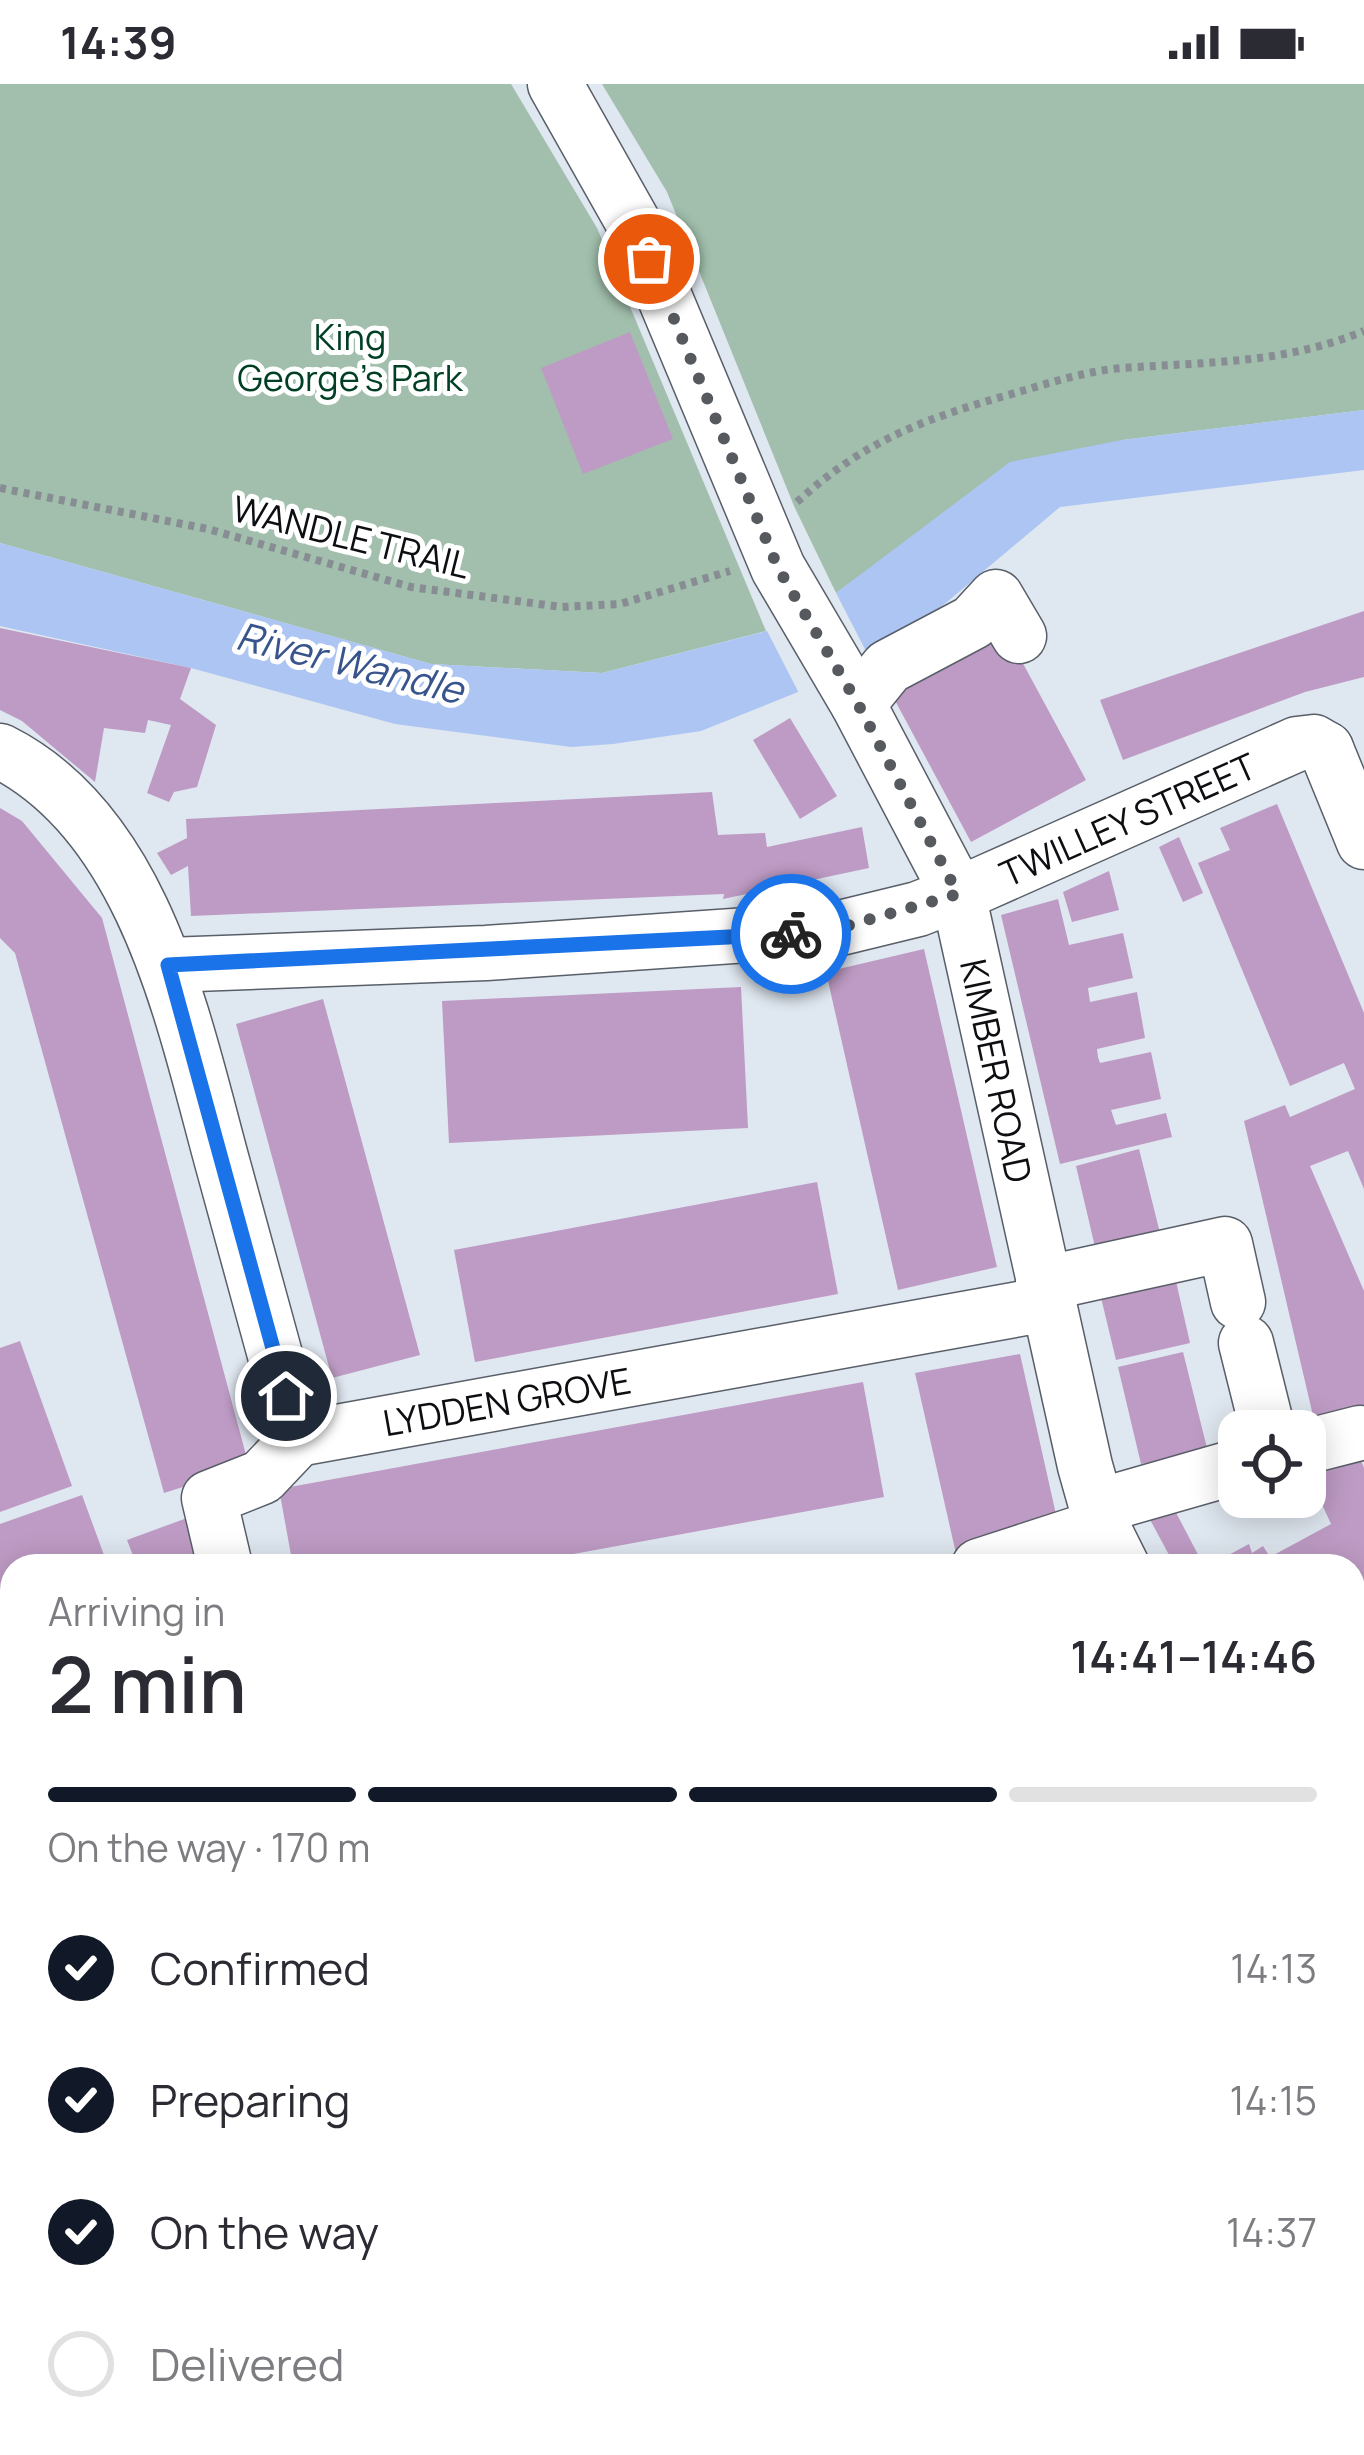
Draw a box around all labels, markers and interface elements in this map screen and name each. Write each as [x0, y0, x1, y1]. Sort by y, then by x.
text: 14:39 [60, 11, 177, 73]
pin [598, 208, 700, 310]
icon: bag [616, 226, 682, 292]
park label: King George's Park [237, 312, 464, 402]
street label: WANDLE TRAIL [227, 483, 475, 590]
water label: River Wandle [231, 608, 471, 717]
street label: TWILLEY STREET [992, 741, 1264, 898]
courier [731, 874, 851, 994]
icon: bike [758, 901, 824, 967]
street label: KIMBER ROAD [949, 955, 1044, 1187]
pin [235, 1345, 337, 1447]
street label: LYDDEN GROVE [379, 1356, 635, 1447]
icon: home [253, 1363, 319, 1429]
map controls [1218, 1410, 1326, 1518]
button: locate [1218, 1410, 1326, 1518]
text: Arriving in [48, 1584, 225, 1638]
text: 14:41–14:46 [1070, 1625, 1317, 1687]
text: 2 min [48, 1630, 247, 1736]
text: On the way · 170 m [48, 1820, 370, 1874]
icon: check [48, 1935, 114, 2001]
text: Confirmed [150, 1937, 370, 1999]
text: 14:13 [1230, 1941, 1317, 1995]
icon: check [48, 2067, 114, 2133]
text: Preparing [150, 2069, 350, 2131]
text: 14:15 [1229, 2073, 1317, 2127]
icon: check [48, 2199, 114, 2265]
text: On the way [150, 2201, 379, 2263]
text: 14:37 [1226, 2205, 1317, 2259]
text: Delivered [150, 2333, 345, 2395]

